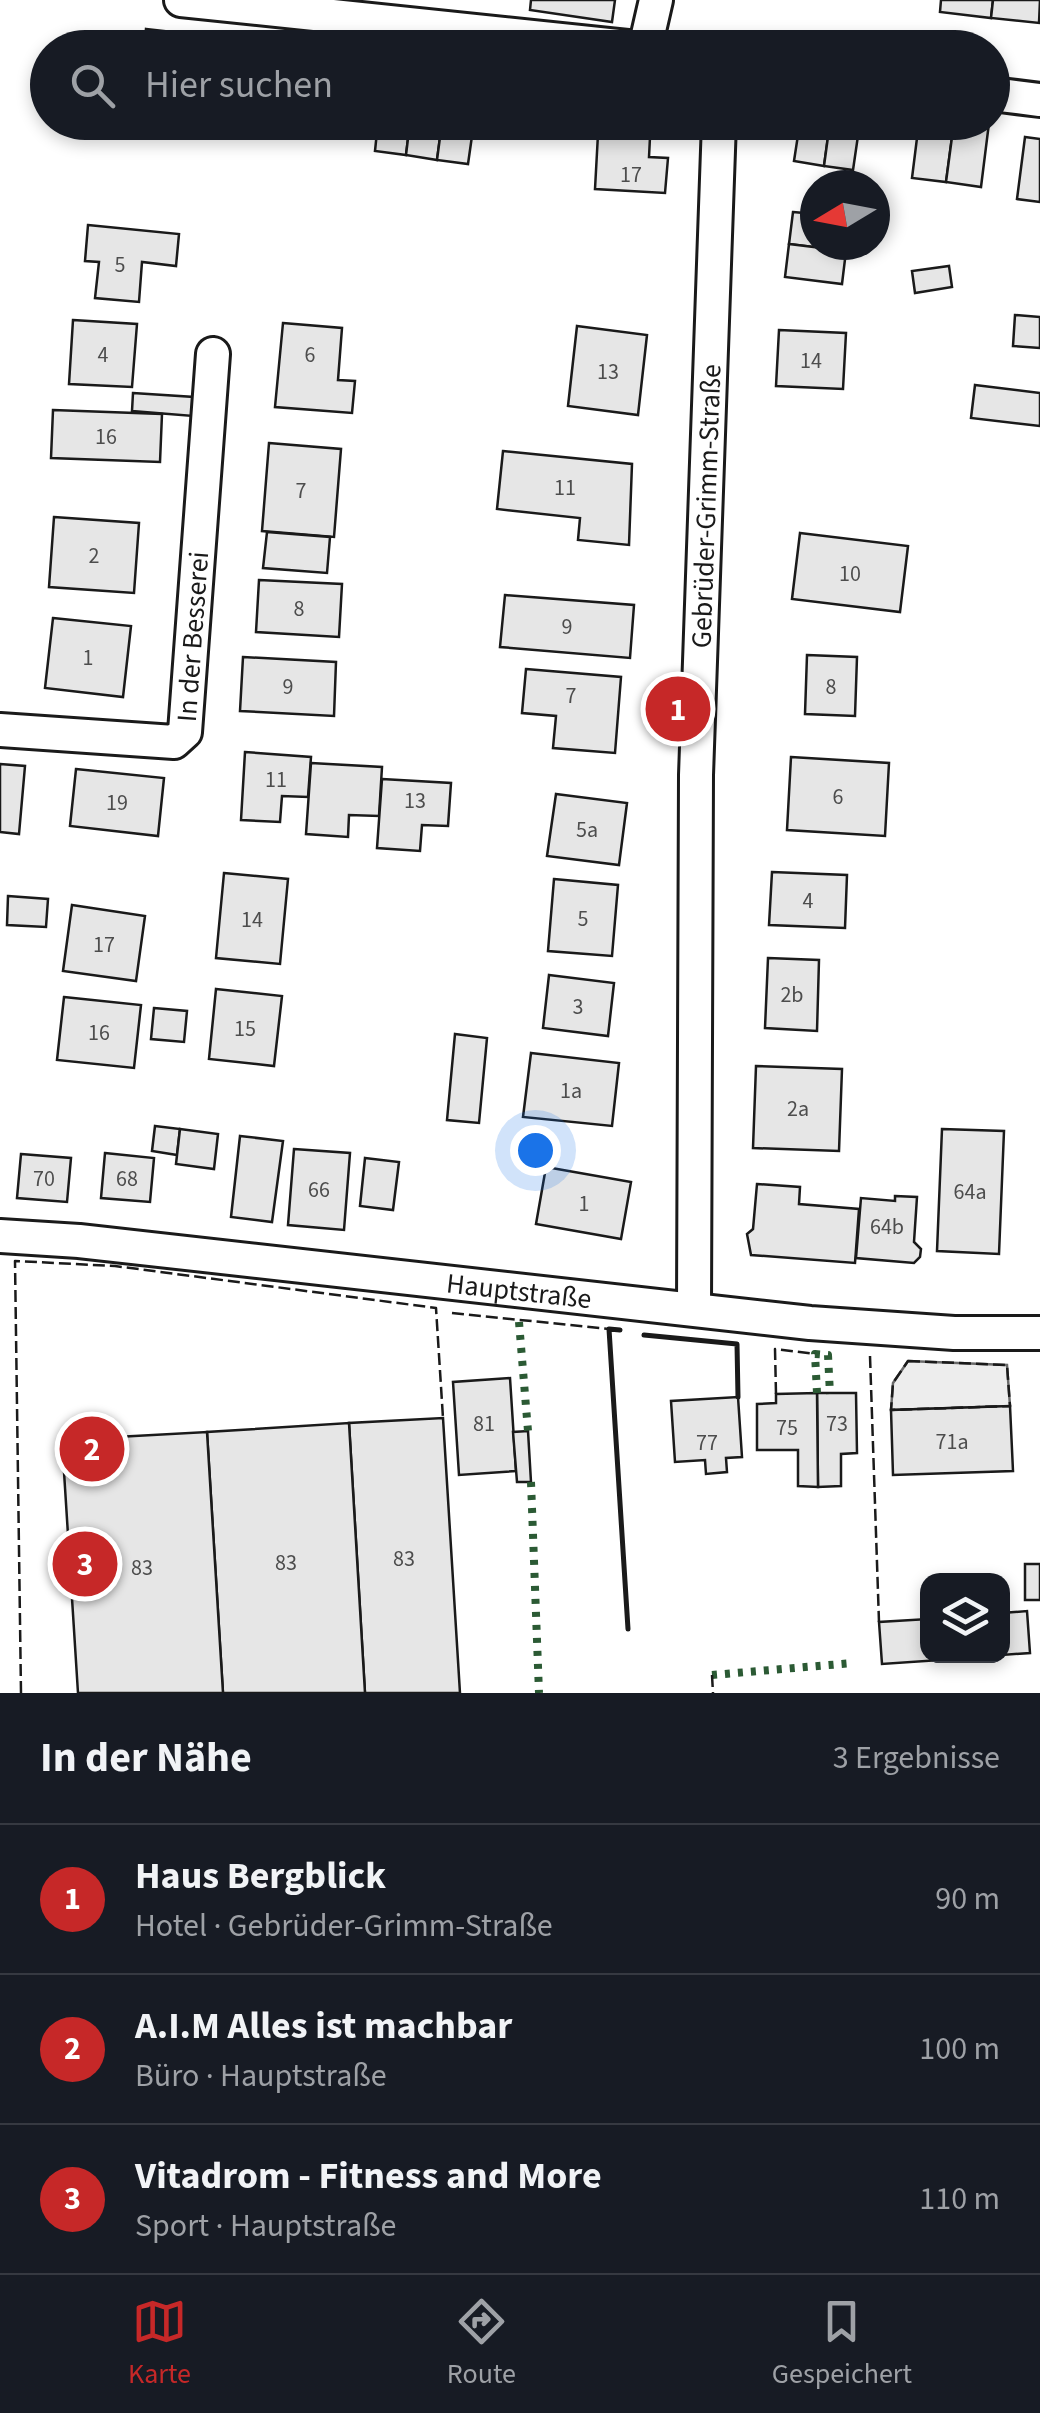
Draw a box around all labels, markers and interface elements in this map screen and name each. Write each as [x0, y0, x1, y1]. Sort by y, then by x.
search box [30, 30, 1010, 140]
icon: search [65, 58, 120, 113]
text: Hier suchen [145, 58, 333, 112]
house number: 17 [620, 159, 642, 191]
north arrow [800, 170, 890, 260]
house number: 5 [115, 249, 125, 281]
house number: 4 [98, 339, 109, 371]
house number: 6 [305, 339, 316, 371]
house number: 14 [800, 345, 822, 377]
house number: 13 [597, 356, 619, 388]
street label: Gebrüder-Grimm-Straße [681, 363, 731, 649]
house number: 16 [95, 421, 117, 453]
house number: 11 [554, 472, 576, 504]
house number: 7 [296, 475, 307, 507]
house number: 2 [89, 540, 99, 572]
street label: In der Besserei [167, 550, 219, 723]
house number: 10 [839, 558, 861, 590]
house number: 8 [294, 593, 305, 625]
house number: 9 [562, 611, 572, 643]
house number: 1 [83, 642, 93, 674]
house number: 9 [283, 671, 293, 703]
house number: 8 [826, 671, 837, 703]
pin: 1 [646, 672, 710, 746]
house number: 7 [566, 680, 577, 712]
house number: 11 [265, 764, 287, 796]
house number: 6 [833, 781, 844, 813]
house number: 13 [404, 785, 426, 817]
house number: 19 [106, 787, 128, 819]
house number: 5a [576, 814, 598, 846]
house number: 4 [803, 885, 814, 917]
house number: 5 [578, 903, 588, 935]
house number: 14 [241, 904, 263, 936]
house number: 17 [93, 929, 115, 961]
house number: 2b [780, 979, 804, 1011]
house number: 3 [573, 991, 583, 1023]
house number: 15 [234, 1013, 256, 1045]
house number: 16 [88, 1017, 110, 1049]
house number: 1a [560, 1075, 582, 1107]
house number: 2a [787, 1093, 809, 1125]
your location [510, 1125, 561, 1176]
house number: 70 [33, 1163, 55, 1195]
house number: 68 [116, 1163, 138, 1195]
house number: 66 [308, 1174, 330, 1206]
house number: 64a [954, 1176, 986, 1208]
house number: 1 [579, 1188, 589, 1220]
house number: 64b [870, 1211, 904, 1243]
street label: Hauptstraße [444, 1263, 594, 1319]
house number: 81 [473, 1408, 495, 1440]
house number: 73 [826, 1408, 848, 1440]
pin: 2 [59, 1412, 124, 1486]
house number: 75 [776, 1412, 798, 1444]
house number: 71a [936, 1426, 968, 1458]
house number: 77 [696, 1427, 718, 1459]
pin: 3 [52, 1526, 118, 1602]
house number: 83 [393, 1543, 415, 1575]
house number: 83 [275, 1547, 297, 1579]
house number: 83 [131, 1552, 153, 1584]
map controls [920, 1573, 1010, 1663]
button: layers [920, 1573, 1010, 1663]
text: In der Nähe [40, 1728, 252, 1788]
text: 3 Ergebnisse [833, 1735, 1000, 1781]
text: Haus Bergblick [135, 1849, 386, 1903]
text: 1 [64, 1876, 81, 1922]
text: 90 m [935, 1876, 1000, 1922]
text: Hotel · Gebrüder-Grimm-Straße [135, 1903, 553, 1949]
text: A.I.M Alles ist machbar [135, 1999, 513, 2053]
text: 2 [64, 2026, 81, 2072]
text: 100 m [919, 2026, 1000, 2072]
text: Büro · Hauptstraße [135, 2053, 387, 2099]
text: Vitadrom - Fitness and More [135, 2149, 602, 2203]
text: 3 [64, 2176, 81, 2222]
text: 110 m [919, 2176, 1000, 2222]
text: Sport · Hauptstraße [135, 2203, 396, 2249]
tab: Karte [128, 2294, 191, 2394]
tab: Route [447, 2294, 516, 2394]
tab: Gespeichert [772, 2294, 912, 2394]

